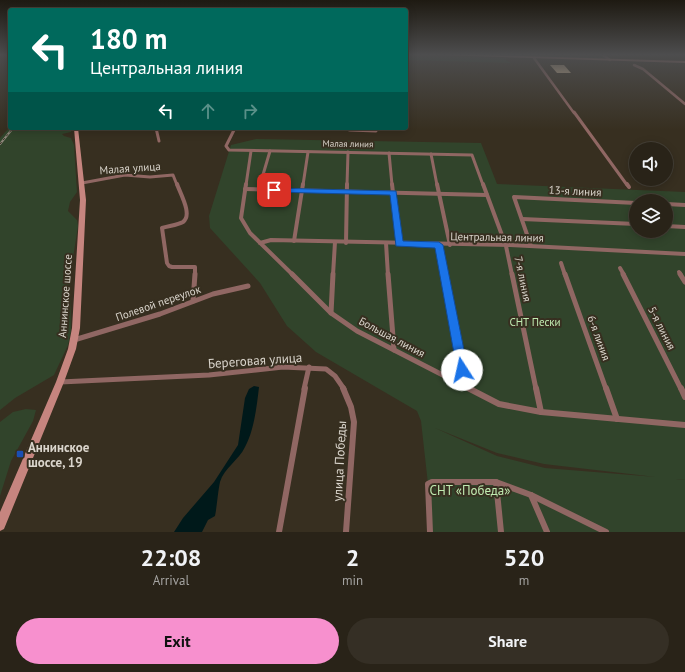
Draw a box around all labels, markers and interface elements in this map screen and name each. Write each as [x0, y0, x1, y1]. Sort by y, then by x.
text: 180 m [90, 20, 167, 57]
icon: left [24, 24, 76, 76]
text: Центральная линия [90, 56, 243, 79]
icon: left [155, 100, 177, 122]
icon: ahead [197, 100, 219, 122]
icon: right [239, 100, 261, 122]
street label: Малая линия [323, 138, 373, 149]
map controls [629, 142, 673, 238]
button: sound [629, 142, 673, 186]
street label: Малая улица [99, 159, 161, 177]
pin [257, 173, 291, 207]
icon: arrive [263, 179, 285, 201]
street label: 13-я линия [548, 183, 602, 199]
button: layers [629, 194, 673, 238]
street label: Центральная линия [450, 229, 544, 245]
street label: Аннинское шоссе [55, 253, 75, 338]
street label: 7-я линия [511, 255, 535, 303]
street label: Полевой переулок [114, 282, 203, 324]
street label: 5-я линия [645, 304, 679, 352]
street label: Большая линия [357, 314, 427, 360]
street label: 6-я линия [584, 314, 614, 362]
park label: СНТ Пески [509, 315, 561, 329]
street label: Береговая улица [207, 349, 303, 372]
position arrow [441, 349, 483, 391]
street label: улица Победы [329, 420, 350, 502]
place label: Аннинское шоссе, 19 [28, 439, 90, 471]
marker: Аннинское шоссе, 19 [15, 449, 25, 459]
park label: СНТ «Победа» [429, 482, 511, 499]
text: 22:08 [141, 542, 201, 573]
text: 2 [346, 542, 359, 573]
text: 520 [504, 542, 544, 573]
text: Arrival [153, 572, 189, 589]
text: min [342, 572, 363, 589]
text: m [519, 572, 529, 589]
button: Exit [16, 618, 339, 664]
button: Share [347, 618, 669, 664]

